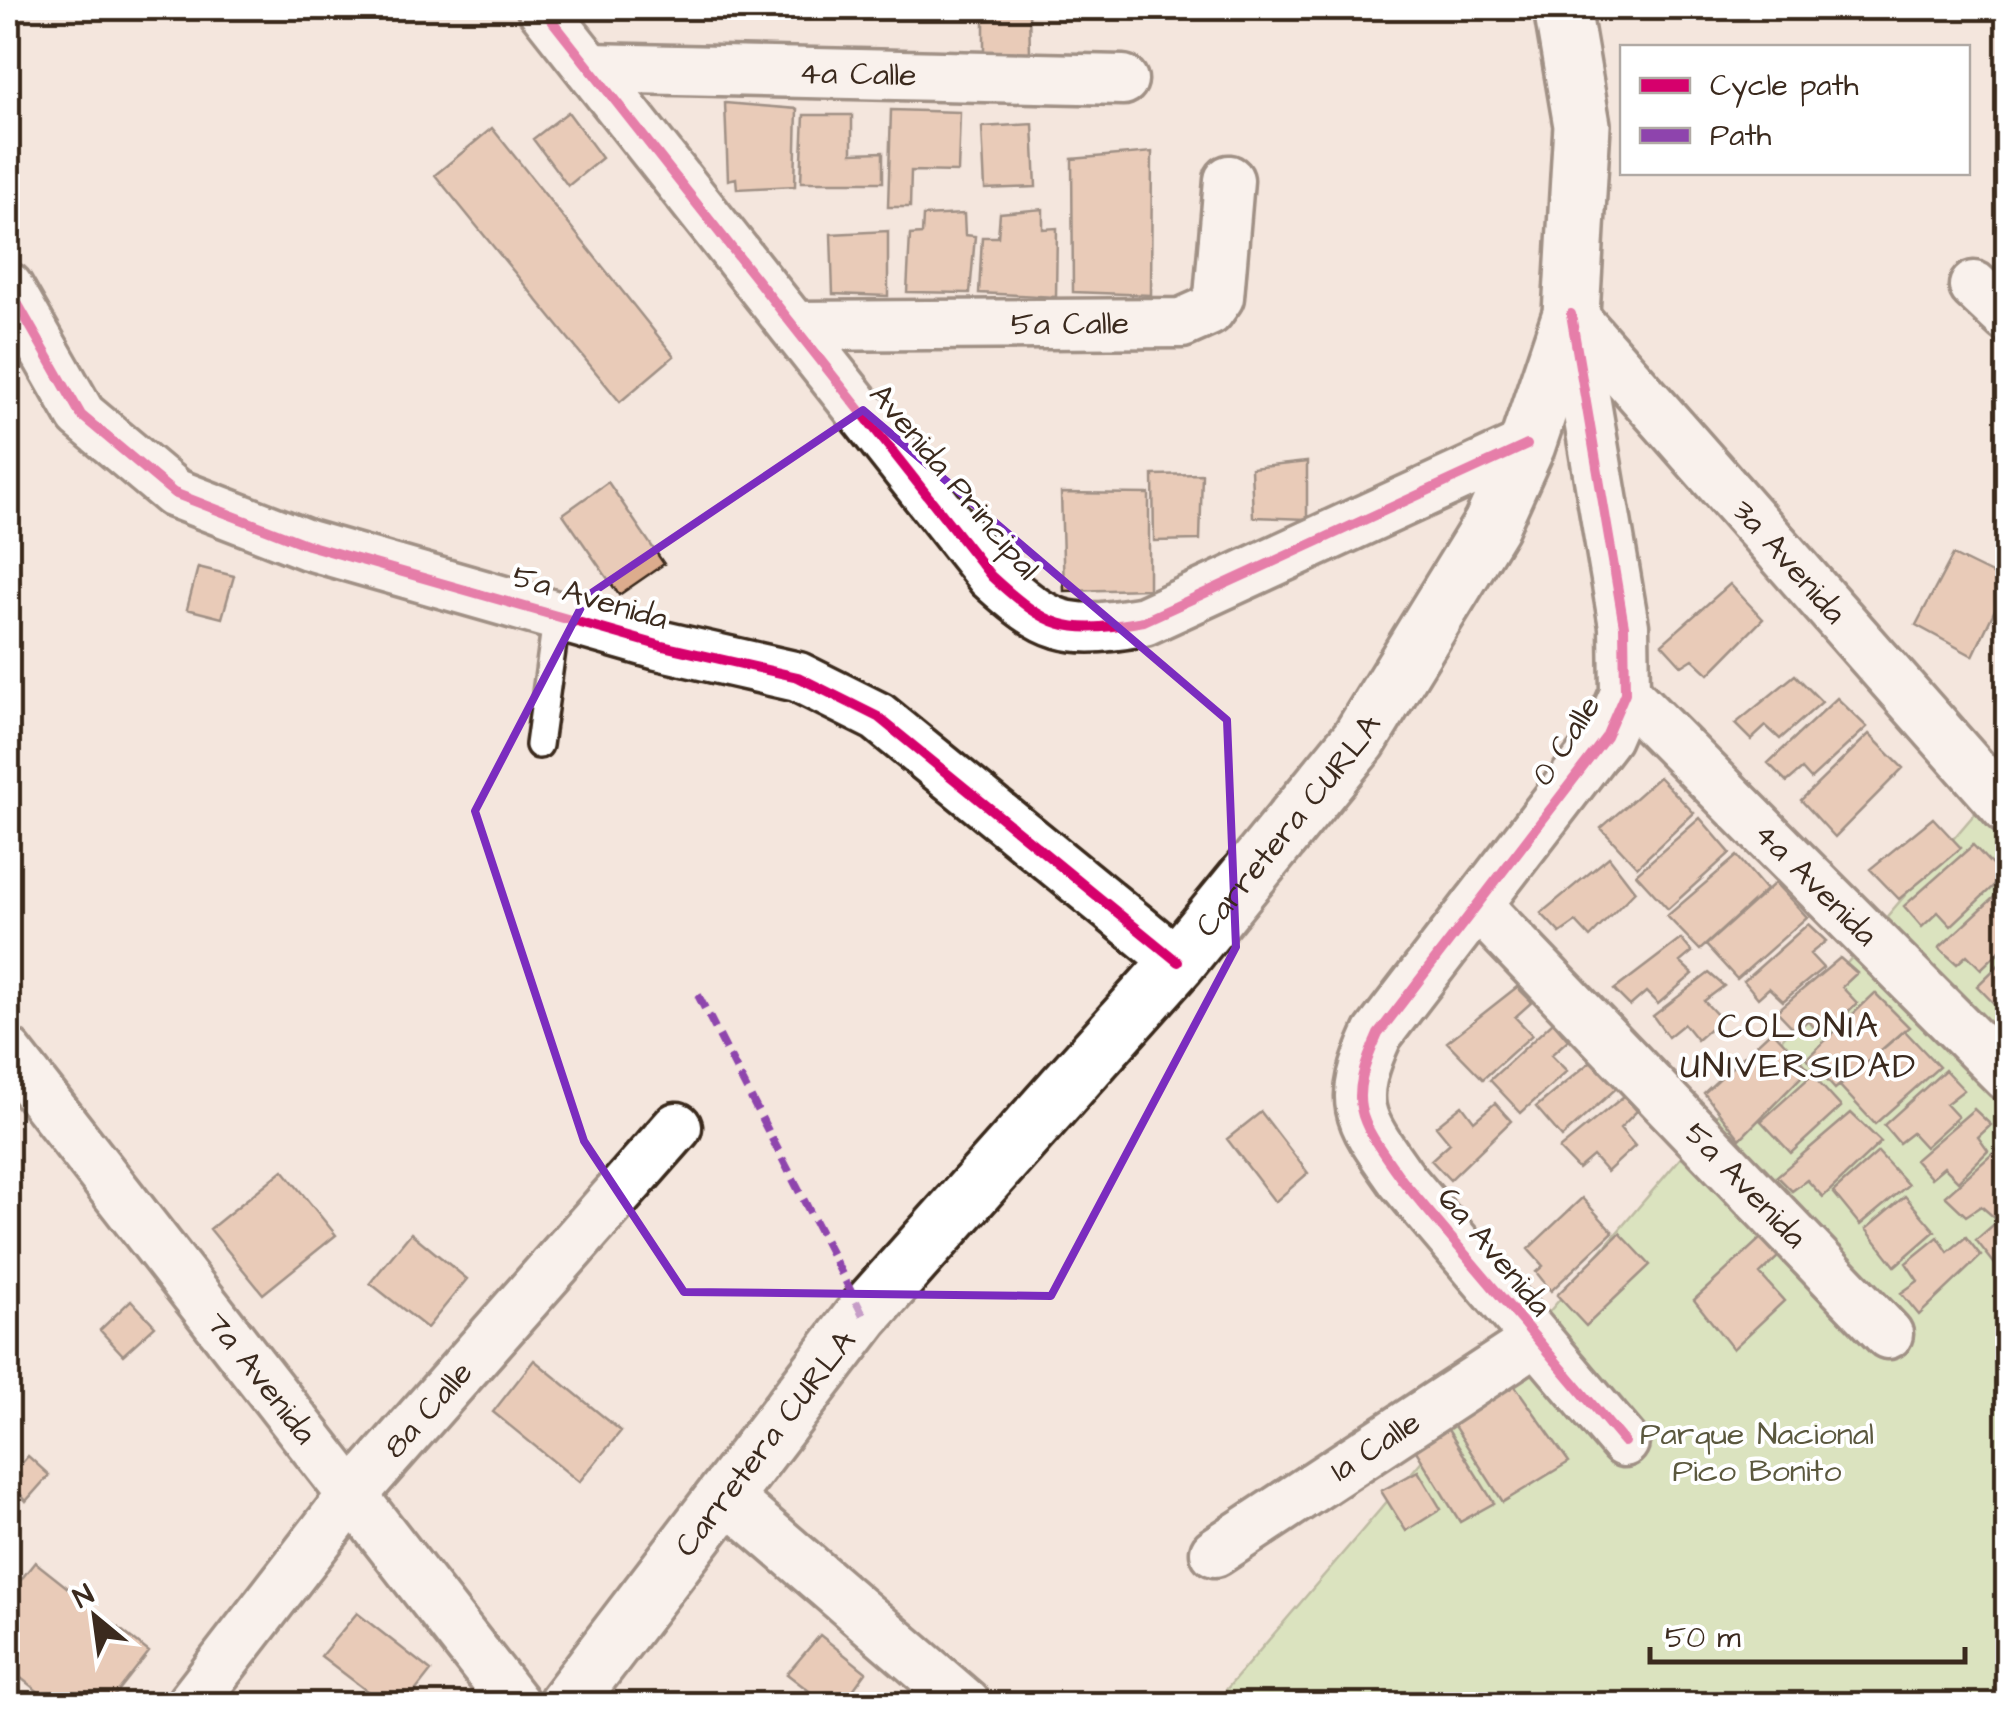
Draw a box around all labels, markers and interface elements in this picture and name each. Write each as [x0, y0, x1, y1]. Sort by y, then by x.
legend [1620, 45, 1970, 175]
street label: 4a Calle [799, 50, 917, 98]
text: Cycle path [1710, 65, 1859, 108]
text: Path [1710, 115, 1772, 157]
street label: 5a Calle [1011, 301, 1129, 347]
street label: Avenida Principal [858, 374, 1050, 590]
street label: 3a Avenida [1722, 489, 1857, 634]
street label: 5a Avenida [507, 554, 673, 642]
street label: 0 Calle [1520, 687, 1612, 795]
street label: Carretera CURLA [1185, 706, 1392, 947]
street label: 4a Avenida [1744, 812, 1888, 956]
district label: COLONIA UNIVERSIDAD [1680, 1002, 1918, 1091]
street label: 5a Avenida [1674, 1112, 1817, 1258]
street label: 6a Avenida [1426, 1177, 1562, 1327]
street label: 7a Avenida [195, 1302, 327, 1454]
street label: Carretera CURLA [664, 1320, 866, 1566]
street label: 8a Calle [373, 1351, 483, 1468]
street label: 1a Calle [1321, 1400, 1429, 1492]
park label: Parque Nacional Pico Bonito [1640, 1412, 1874, 1494]
north arrow [45, 1567, 145, 1667]
text: N [66, 1575, 101, 1618]
scale bar [1650, 1602, 1965, 1664]
text: 50 m [1665, 1617, 1741, 1659]

